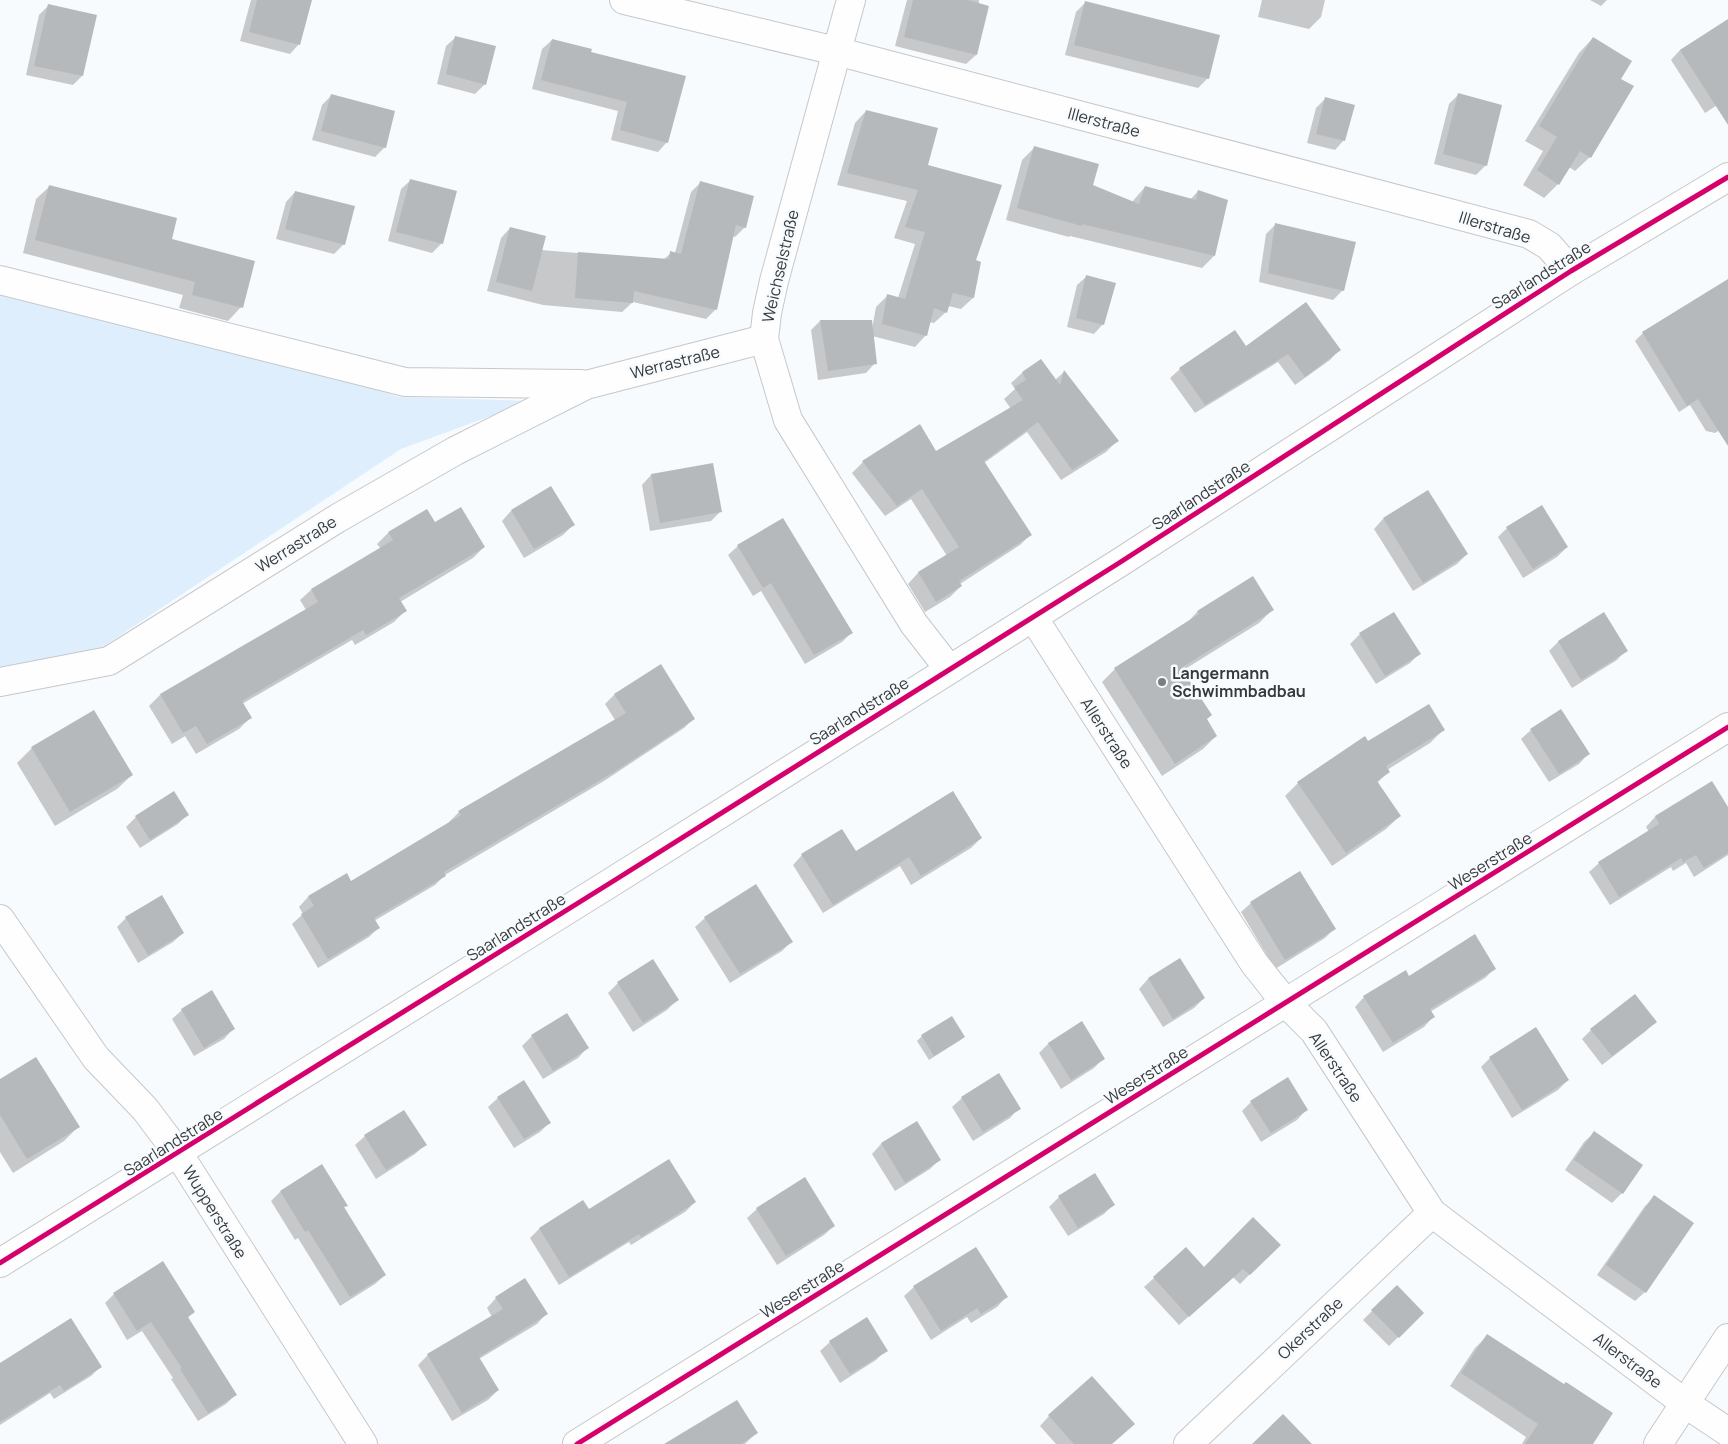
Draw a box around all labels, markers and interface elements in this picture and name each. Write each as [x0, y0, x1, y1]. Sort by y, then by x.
street label: Illerstraße [1065, 102, 1143, 142]
street label: Illerstraße [1456, 206, 1534, 248]
street label: Weichselstraße [756, 207, 804, 325]
street label: Saarlandstraße [1487, 236, 1595, 314]
street label: Werrastraße [628, 340, 722, 384]
street label: Saarlandstraße [1148, 455, 1254, 535]
street label: Werrastraße [251, 510, 341, 578]
place label: Langermann Schwimmbadbau [1172, 662, 1306, 702]
street label: Saarlandstraße [805, 672, 913, 750]
marker: Langermann Schwimmbadbau [1156, 676, 1168, 688]
street label: Allerstraße [1076, 693, 1138, 773]
street label: Weserstraße [1444, 827, 1536, 895]
street label: Saarlandstraße [462, 888, 570, 966]
street label: Allerstraße [1304, 1027, 1368, 1107]
street label: Weserstraße [1100, 1041, 1192, 1109]
street label: Saarlandstraße [119, 1103, 227, 1181]
street label: Wupperstraße [178, 1161, 252, 1263]
street label: Weserstraße [756, 1255, 848, 1323]
street label: Okerstraße [1272, 1292, 1348, 1364]
street label: Allerstraße [1589, 1327, 1667, 1393]

